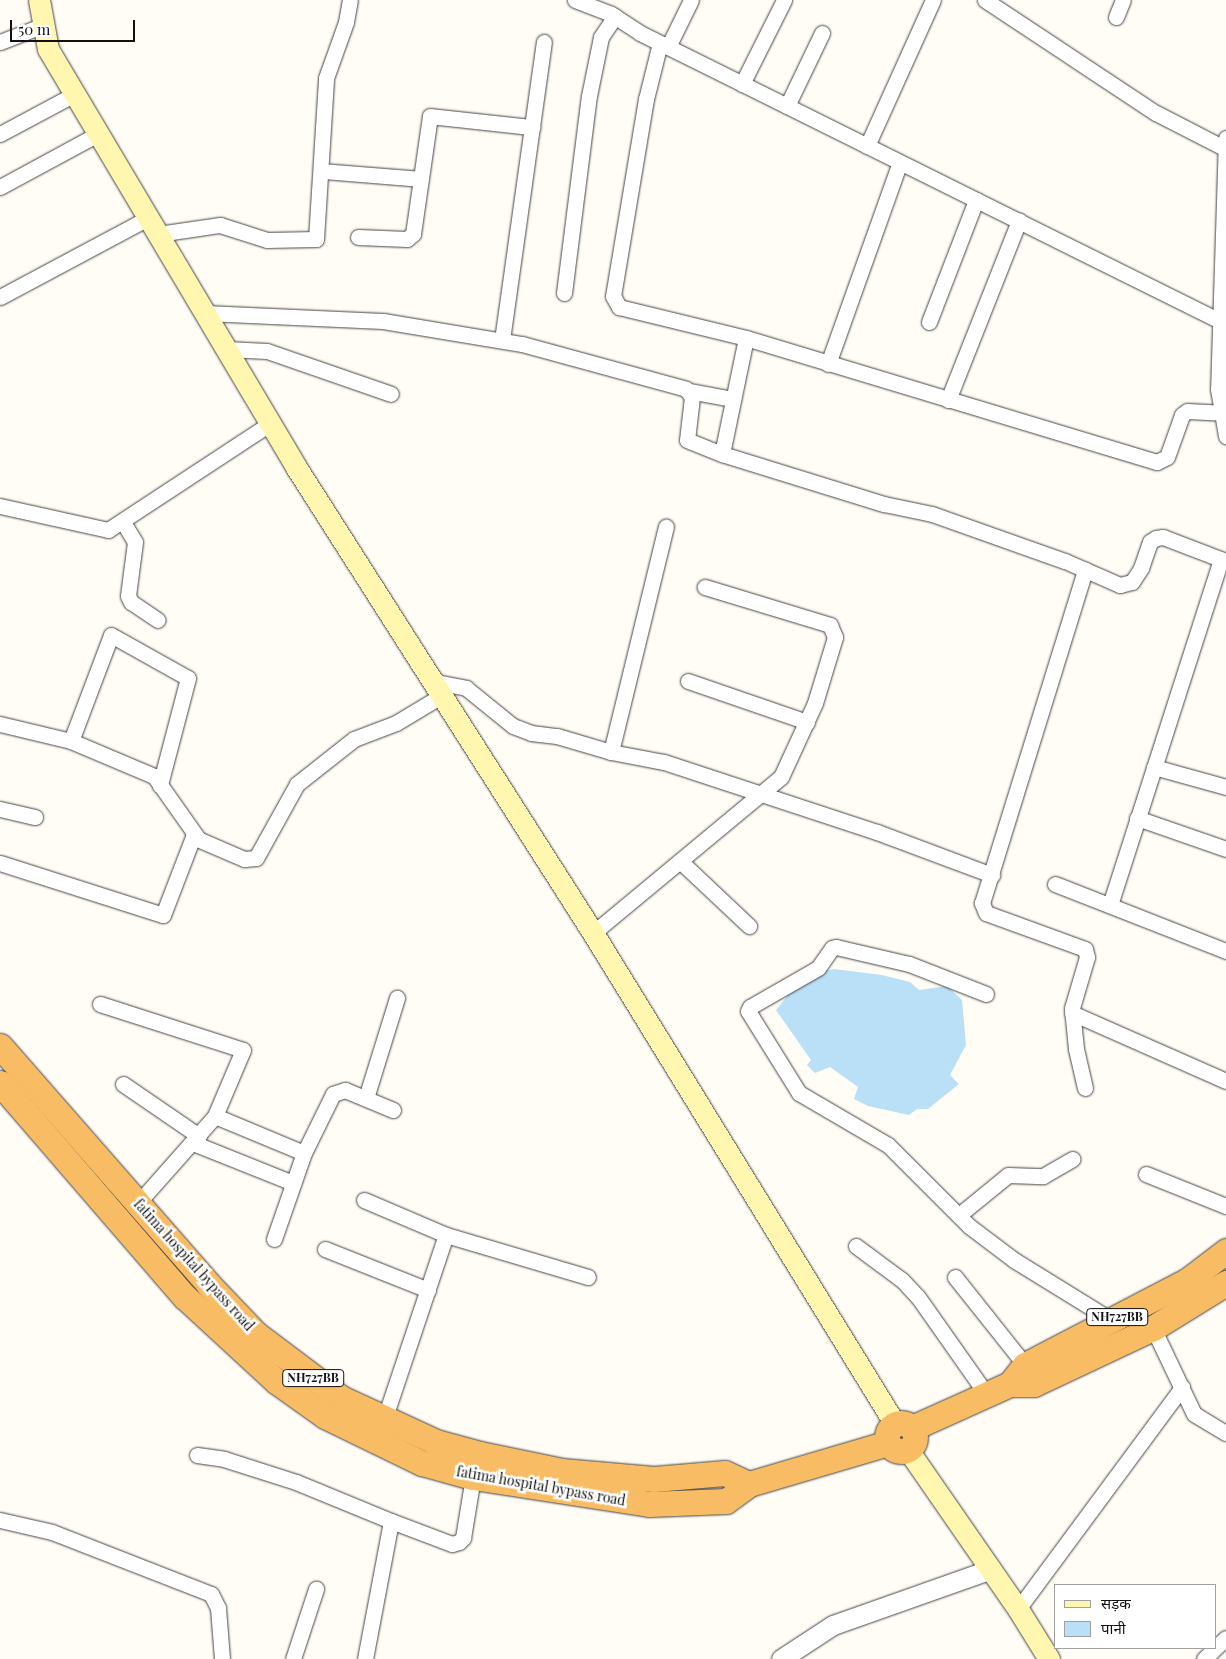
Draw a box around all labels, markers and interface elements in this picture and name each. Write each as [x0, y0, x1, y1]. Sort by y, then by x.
scale bar [12, 10, 138, 42]
text: 50 m [18, 19, 50, 39]
street label: fatima hospital bypass road [130, 1195, 258, 1335]
road number: NH727BB [1086, 1308, 1148, 1326]
road number: NH727BB [282, 1369, 344, 1388]
street label: fatima hospital bypass road [455, 1463, 627, 1509]
legend [1054, 1584, 1216, 1649]
text: सड़क [1101, 1593, 1131, 1613]
text: पानी [1101, 1618, 1126, 1638]

